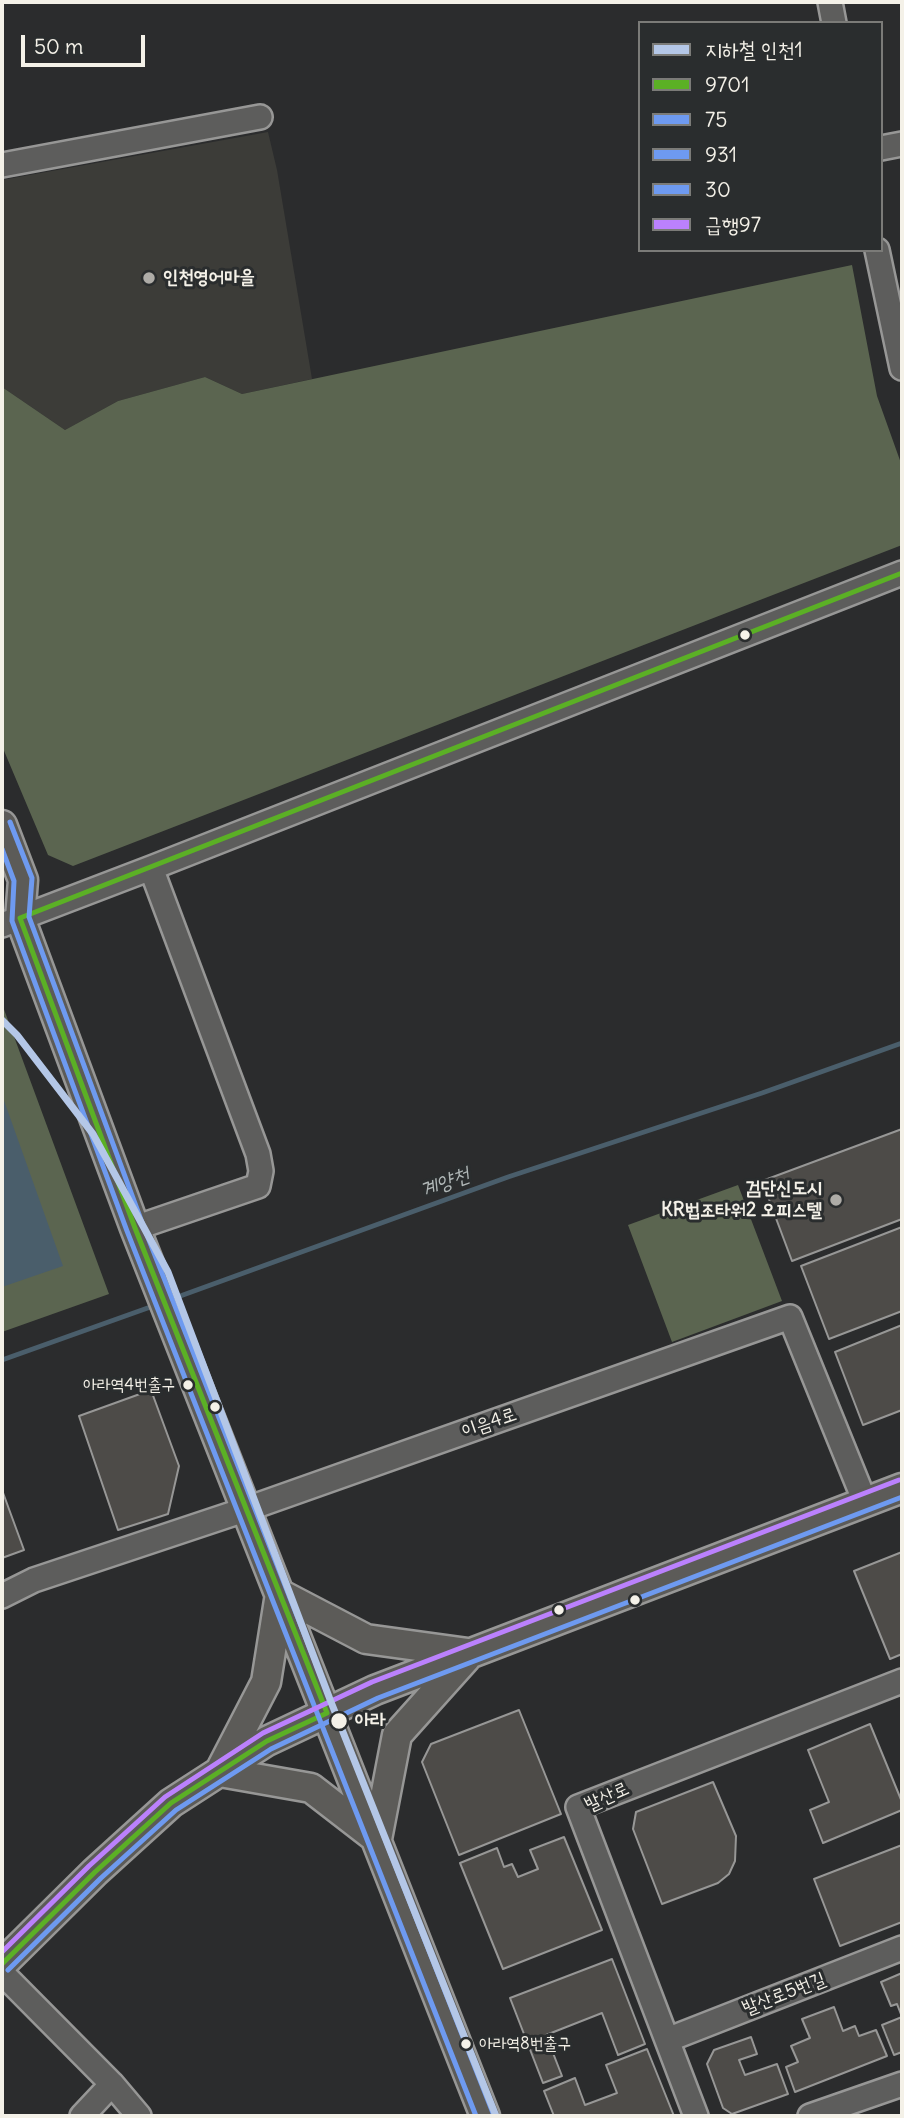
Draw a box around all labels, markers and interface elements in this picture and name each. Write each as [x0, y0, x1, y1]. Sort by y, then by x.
scale bar [24, 21, 149, 65]
legend [638, 21, 883, 252]
text: 50 m [34, 33, 83, 60]
text: 지하철 인천1 [705, 36, 803, 63]
text: 9701 [705, 71, 750, 98]
text: 75 [705, 106, 727, 133]
text: 931 [705, 141, 737, 168]
text: 30 [705, 176, 731, 203]
text: 급행97 [705, 211, 761, 238]
place label: 인천영어마을 [163, 267, 255, 289]
marker: 인천영어마을 [141, 270, 157, 286]
unlabelled marker [738, 628, 752, 642]
water label: 계양천 [417, 1162, 473, 1204]
place label: 검단신도시 KR법조타워2 오피스텔 [661, 1178, 822, 1222]
marker: 검단신도시 KR법조타워2 오피스텔 [828, 1192, 844, 1208]
place label: 아라역4번출구 [83, 1375, 175, 1395]
marker: 아라역4번출구 [181, 1378, 195, 1392]
unlabelled marker [208, 1400, 222, 1414]
street label: 이음4로 [458, 1403, 520, 1443]
unlabelled marker [628, 1593, 642, 1607]
unlabelled marker [552, 1603, 566, 1617]
place label: 아라 [355, 1710, 386, 1732]
marker: 아라 [329, 1711, 349, 1731]
street label: 발산로 [581, 1777, 633, 1817]
street label: 발산로5번길 [739, 1968, 829, 2020]
place label: 아라역8번출구 [479, 2034, 571, 2054]
marker: 아라역8번출구 [459, 2037, 473, 2051]

